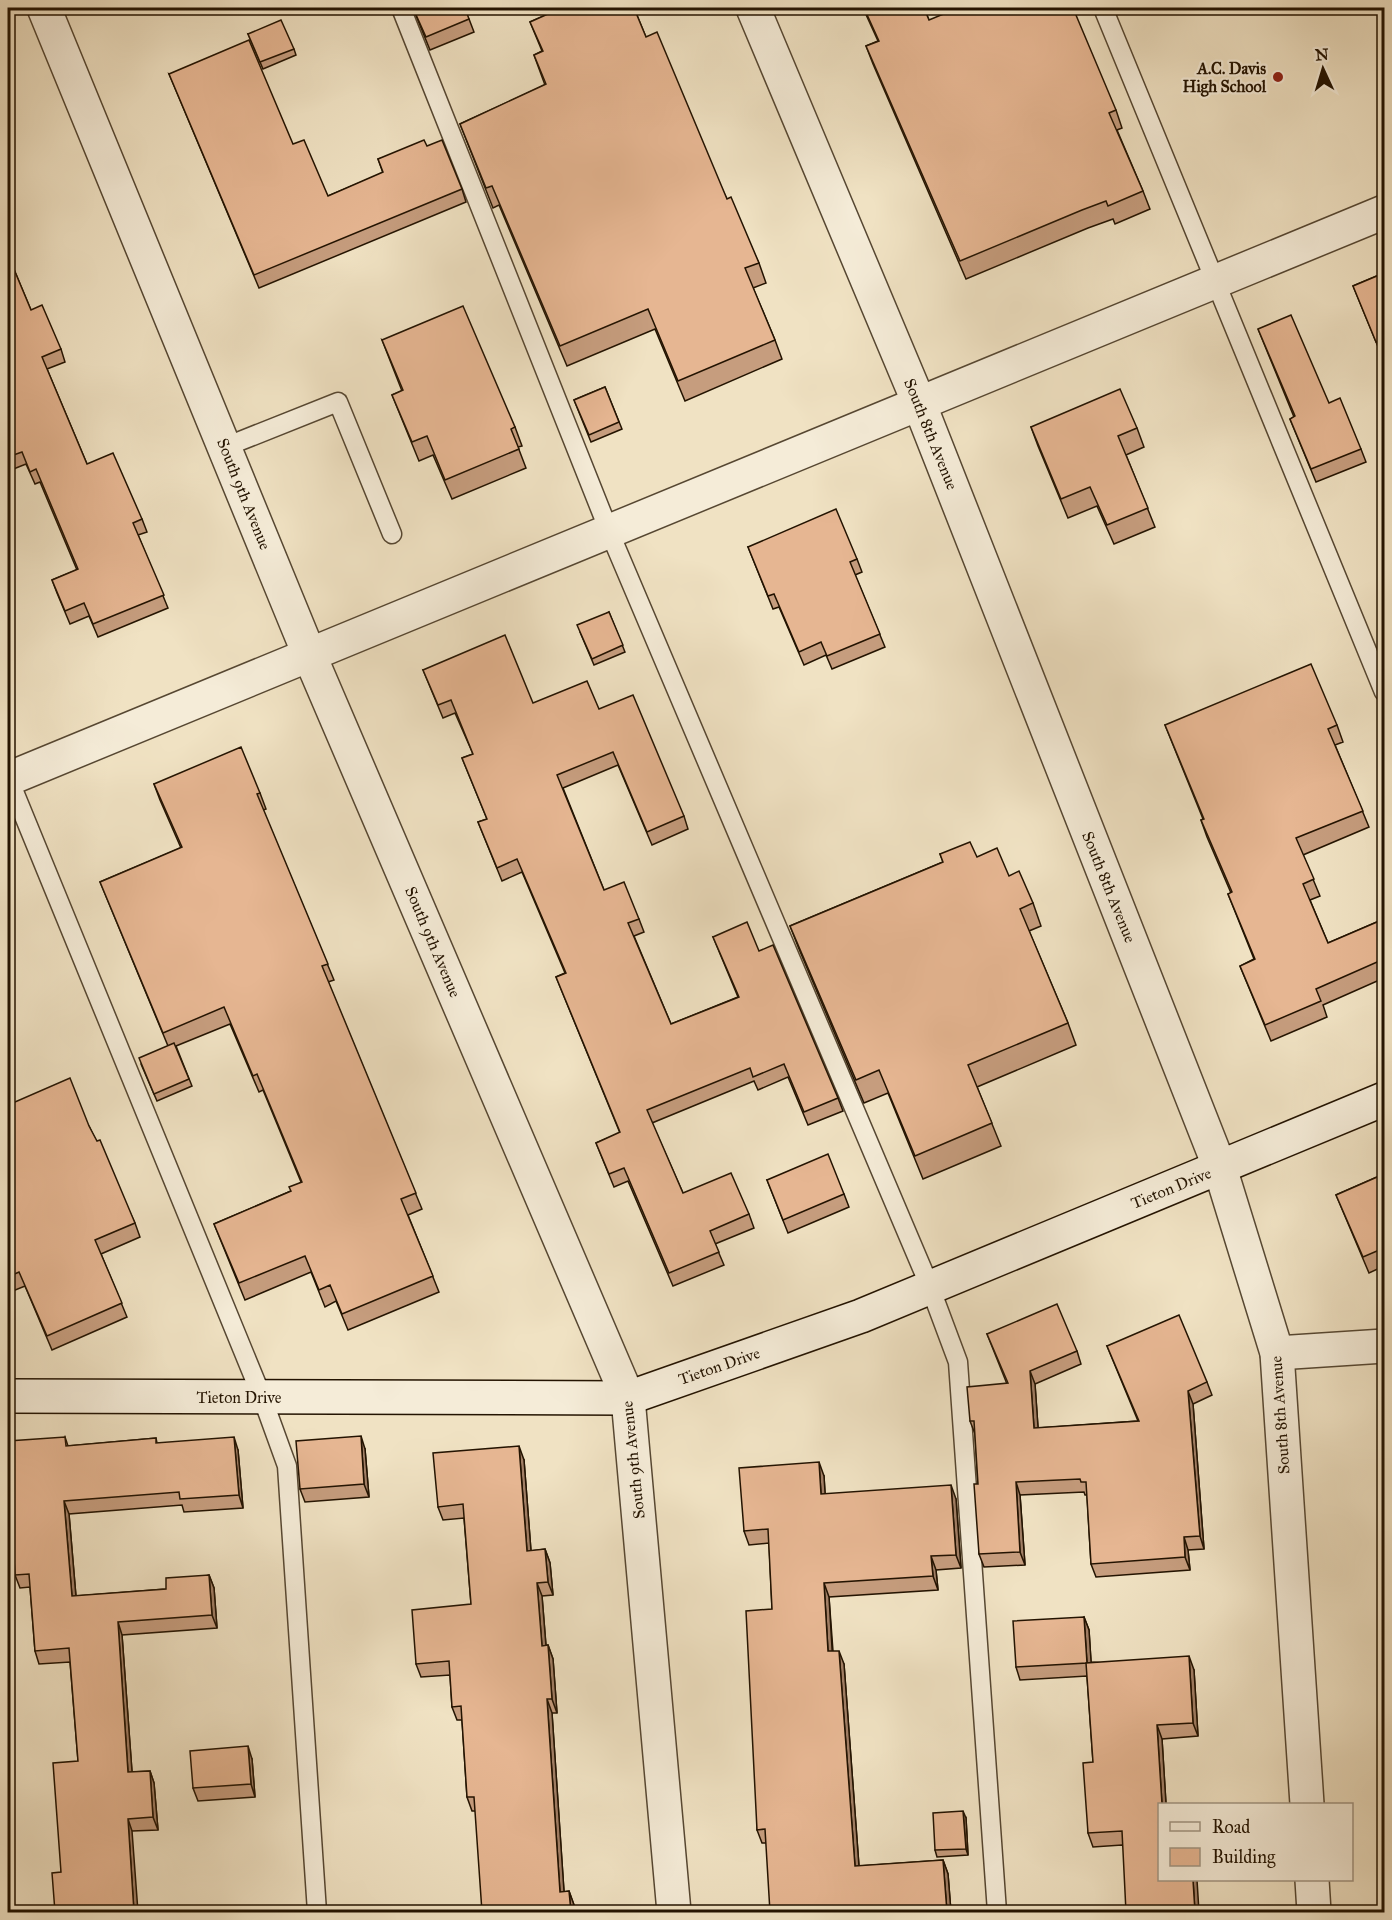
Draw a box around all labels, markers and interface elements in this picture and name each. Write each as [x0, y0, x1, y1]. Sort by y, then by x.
north arrow [1293, 39, 1353, 99]
text: N [1315, 45, 1330, 64]
place label: A.C. Davis High School [1183, 59, 1267, 97]
marker: A.C. Davis High School [1271, 70, 1285, 84]
street label: South 8th Avenue [900, 376, 962, 493]
street label: South 9th Avenue [213, 435, 275, 553]
street label: South 8th Avenue [1078, 829, 1140, 946]
street label: South 9th Avenue [401, 884, 465, 1001]
street label: Tieton Drive [1128, 1163, 1214, 1213]
street label: Tieton Drive [676, 1343, 763, 1389]
street label: South 8th Avenue [1266, 1355, 1294, 1475]
street label: Tieton Drive [197, 1388, 282, 1407]
street label: South 9th Avenue [617, 1400, 649, 1520]
legend [1158, 1803, 1353, 1881]
text: Road [1212, 1816, 1250, 1838]
text: Building [1212, 1846, 1276, 1869]

